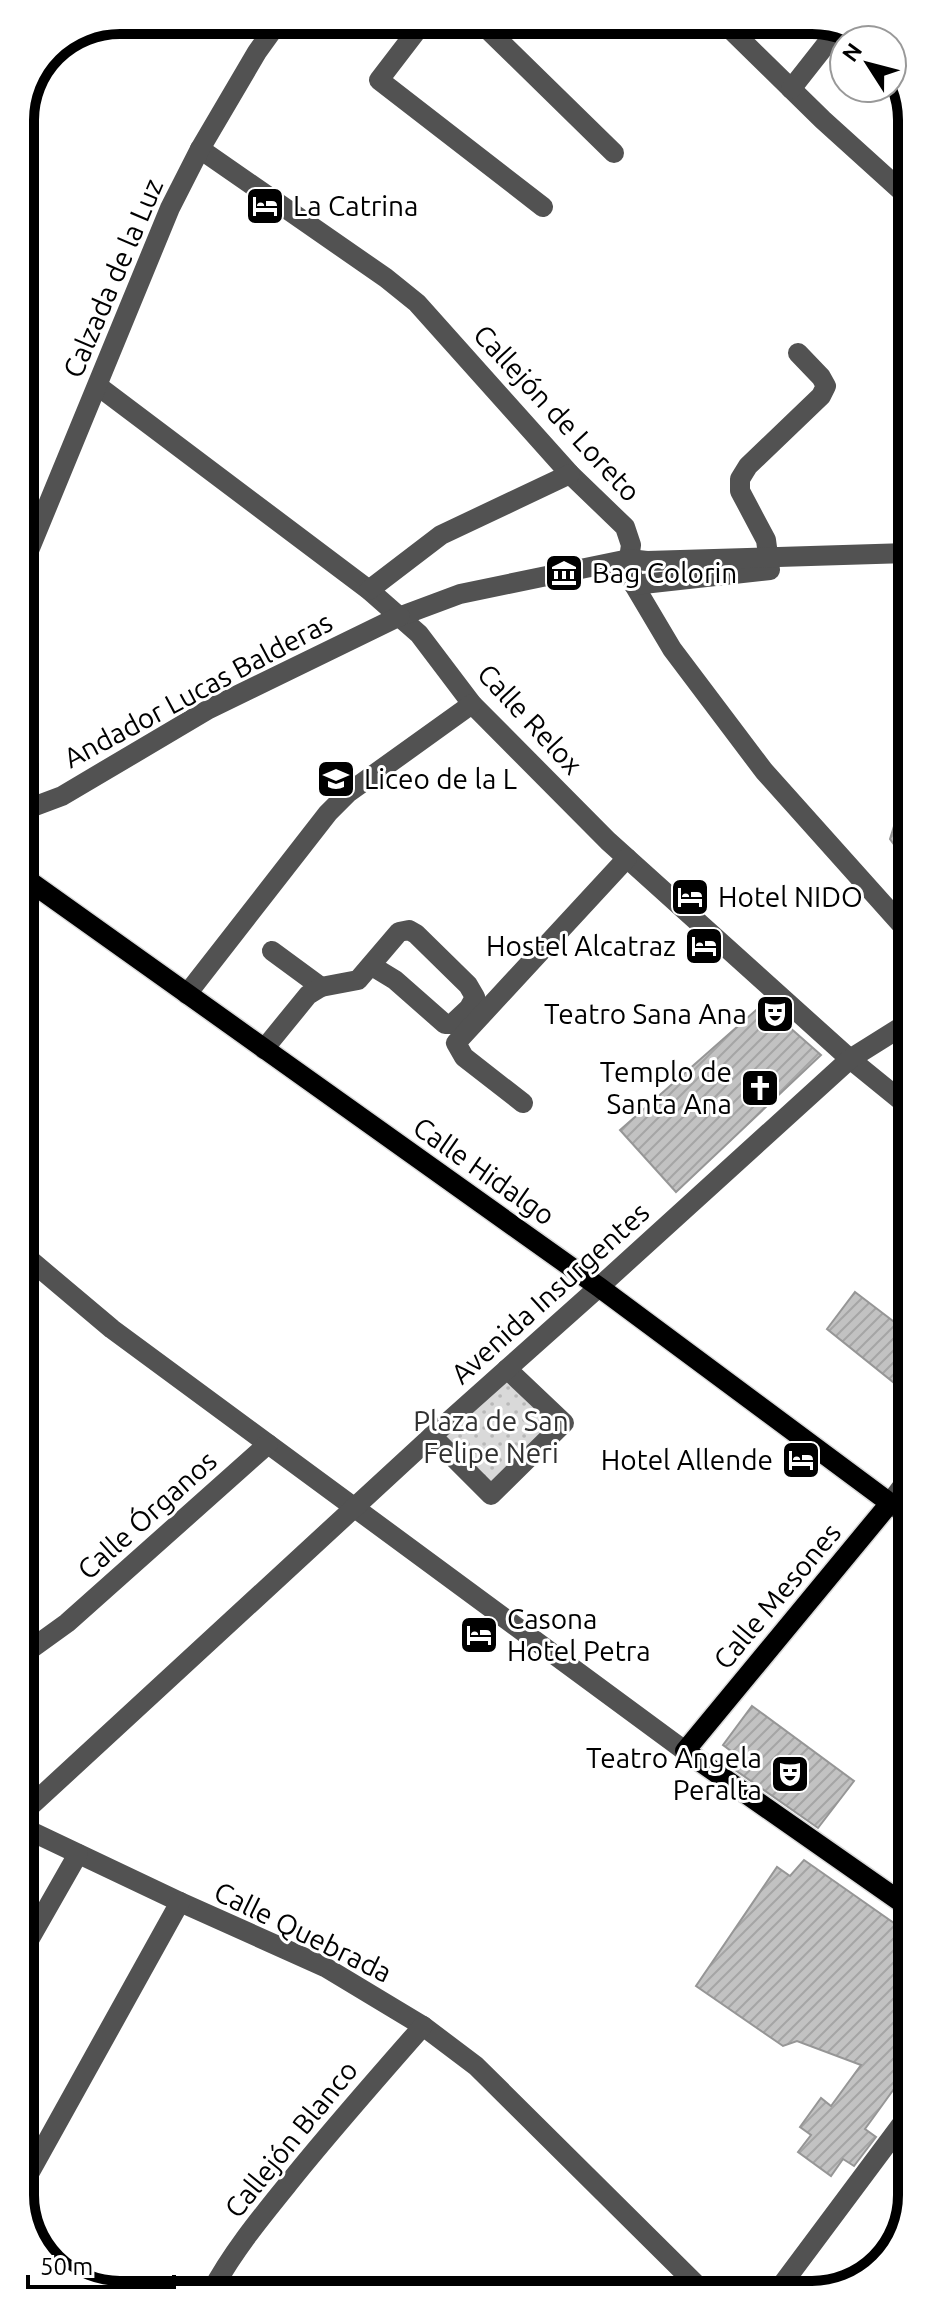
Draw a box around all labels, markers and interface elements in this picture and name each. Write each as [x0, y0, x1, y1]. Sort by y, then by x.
north arrow [828, 24, 908, 104]
text: N [836, 38, 866, 66]
street label: Calzada de la Luz [57, 174, 168, 382]
hotel icon: La Catrina [244, 185, 286, 227]
place label: La Catrina [293, 190, 418, 221]
street label: Callejón de Loreto [468, 318, 647, 507]
museum icon: Bag Colorin [543, 552, 585, 594]
place label: Bag Colorin [592, 557, 737, 588]
street label: Andador Lucas Balderas [58, 606, 337, 774]
street label: Calle Relox [472, 657, 589, 780]
school or university icon: Liceo de la L [315, 758, 357, 800]
place label: Liceo de la L [364, 763, 517, 794]
hotel icon: Hotel NIDO [669, 876, 711, 918]
place label: Hotel NIDO [718, 881, 863, 912]
hotel icon: Hostel Alcatraz [683, 925, 725, 967]
place label: Hostel Alcatraz [486, 930, 676, 961]
theatre icon: Teatro Sana Ana [754, 993, 796, 1035]
place label: Teatro Sana Ana [544, 998, 747, 1029]
place label: Templo de Santa Ana [600, 1056, 732, 1119]
church icon: Templo de Santa Ana [739, 1067, 781, 1109]
street label: Calle Hidalgo [408, 1111, 561, 1231]
street label: Avenida Insurgentes [445, 1196, 655, 1389]
park label: Plaza de San Felipe Neri [413, 1405, 569, 1468]
hotel icon: Hotel Allende [780, 1439, 822, 1481]
street label: Calle Órganos [70, 1444, 222, 1585]
place label: Hotel Allende [601, 1444, 773, 1475]
street label: Calle Mesones [707, 1517, 846, 1675]
place label: Casona Hotel Petra [507, 1603, 651, 1666]
hotel icon: Casona Hotel Petra [458, 1614, 500, 1656]
place label: Teatro Angela Peralta [586, 1742, 762, 1805]
theatre icon: Teatro Angela Peralta [769, 1753, 811, 1795]
street label: Calle Quebrada [209, 1875, 397, 1988]
street label: Callejón Blanco [218, 2054, 363, 2223]
scale bar [28, 2239, 174, 2289]
text: 50 m [40, 2253, 93, 2280]

